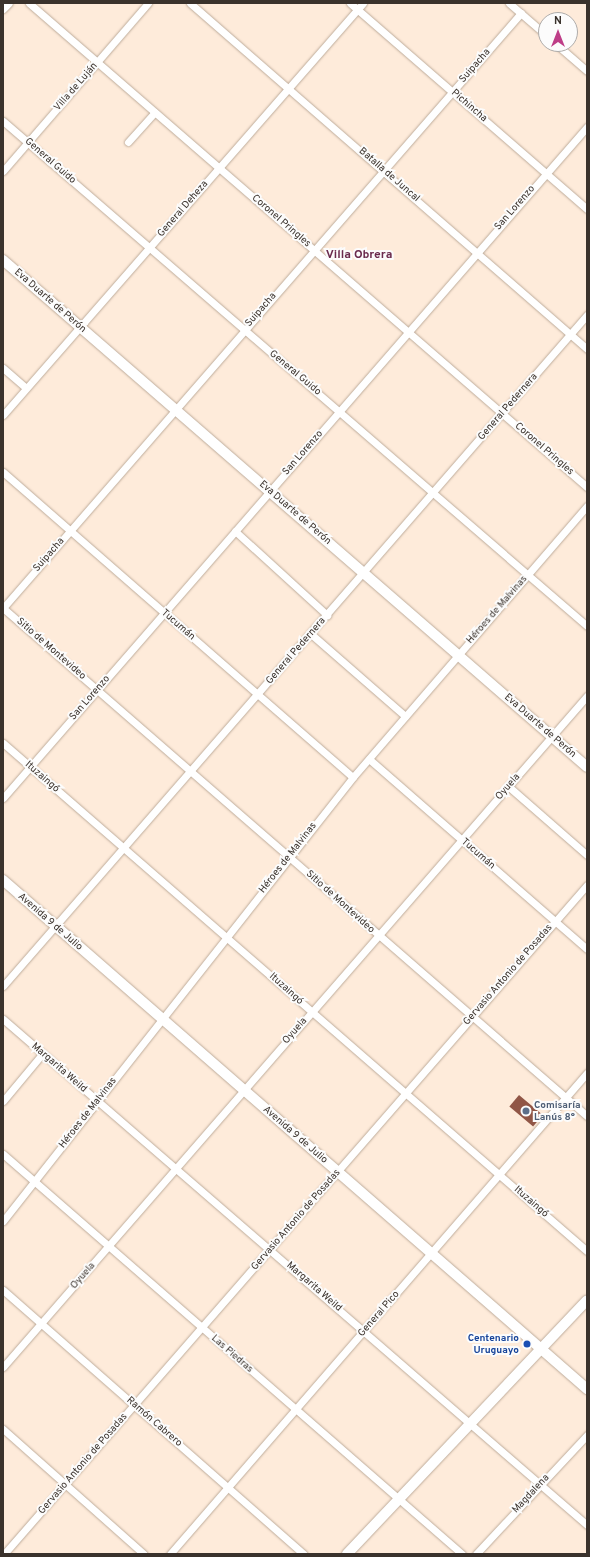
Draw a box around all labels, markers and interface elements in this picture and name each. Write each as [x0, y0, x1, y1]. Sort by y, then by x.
north arrow [538, 12, 578, 52]
text: N [554, 14, 562, 28]
street label: Suipacha [457, 46, 493, 86]
street label: Villa de Luján [52, 60, 100, 114]
street label: Pichincha [449, 87, 489, 125]
street label: General Guido [22, 136, 78, 186]
street label: Batalla de Juncal [356, 145, 422, 205]
street label: General Deheza [155, 178, 211, 240]
street label: San Lorenzo [492, 183, 538, 233]
street label: Coronel Pringles [249, 192, 313, 250]
district label: Villa Obrera [326, 249, 392, 263]
street label: Eva Duarte de Perón [12, 267, 88, 335]
street label: Suipacha [243, 290, 279, 330]
street label: General Guido [267, 348, 323, 398]
street label: General Pedernera [476, 371, 540, 443]
street label: Coronel Pringles [512, 420, 576, 478]
street label: San Lorenzo [280, 428, 326, 478]
street label: Eva Duarte de Perón [257, 479, 333, 547]
street label: Suipacha [31, 535, 67, 575]
street label: Héroes de Malvinas [464, 573, 530, 647]
street label: Tucumán [159, 607, 197, 643]
street label: General Pedernera [264, 615, 328, 687]
street label: Sitio de Montevideo [14, 616, 88, 682]
street label: San Lorenzo [67, 673, 113, 723]
street label: Eva Duarte de Perón [502, 692, 578, 760]
street label: Ituzaingó [22, 759, 62, 795]
street label: Oyuela [493, 771, 523, 803]
street label: Héroes de Malvinas [257, 820, 319, 896]
street label: Tucumán [459, 836, 497, 872]
street label: Sitio de Montevideo [303, 868, 377, 936]
street label: Avenida 9 de Julio [15, 891, 85, 953]
street label: Gervasio Antonio de Posadas [461, 922, 555, 1028]
street label: Ituzaingó [266, 971, 306, 1007]
street label: Oyuela [280, 1015, 310, 1047]
street label: Margarita Weild [29, 1041, 89, 1095]
street label: Héroes de Malvinas [57, 1075, 119, 1151]
place label: Comisaría Lanús 8° [534, 1099, 581, 1122]
street label: Avenida 9 de Julio [260, 1104, 330, 1166]
marker: Comisaría Lanús 8° [521, 1106, 531, 1116]
street label: Gervasio Antonio de Posadas [249, 1167, 343, 1273]
street label: Ituzaingó [511, 1184, 551, 1220]
street label: Oyuela [68, 1260, 98, 1292]
street label: Margarita Weild [284, 1260, 344, 1314]
street label: General Pico [356, 1289, 402, 1339]
place label: Centenario Uruguayo [468, 1332, 519, 1356]
street label: Las Piedras [209, 1333, 255, 1375]
marker: Centenario Uruguayo [522, 1339, 532, 1349]
street label: Ramón Cabrero [124, 1395, 184, 1449]
street label: Gervasio Antonio de Posadas [36, 1411, 130, 1517]
street label: Magdalena [510, 1472, 552, 1516]

